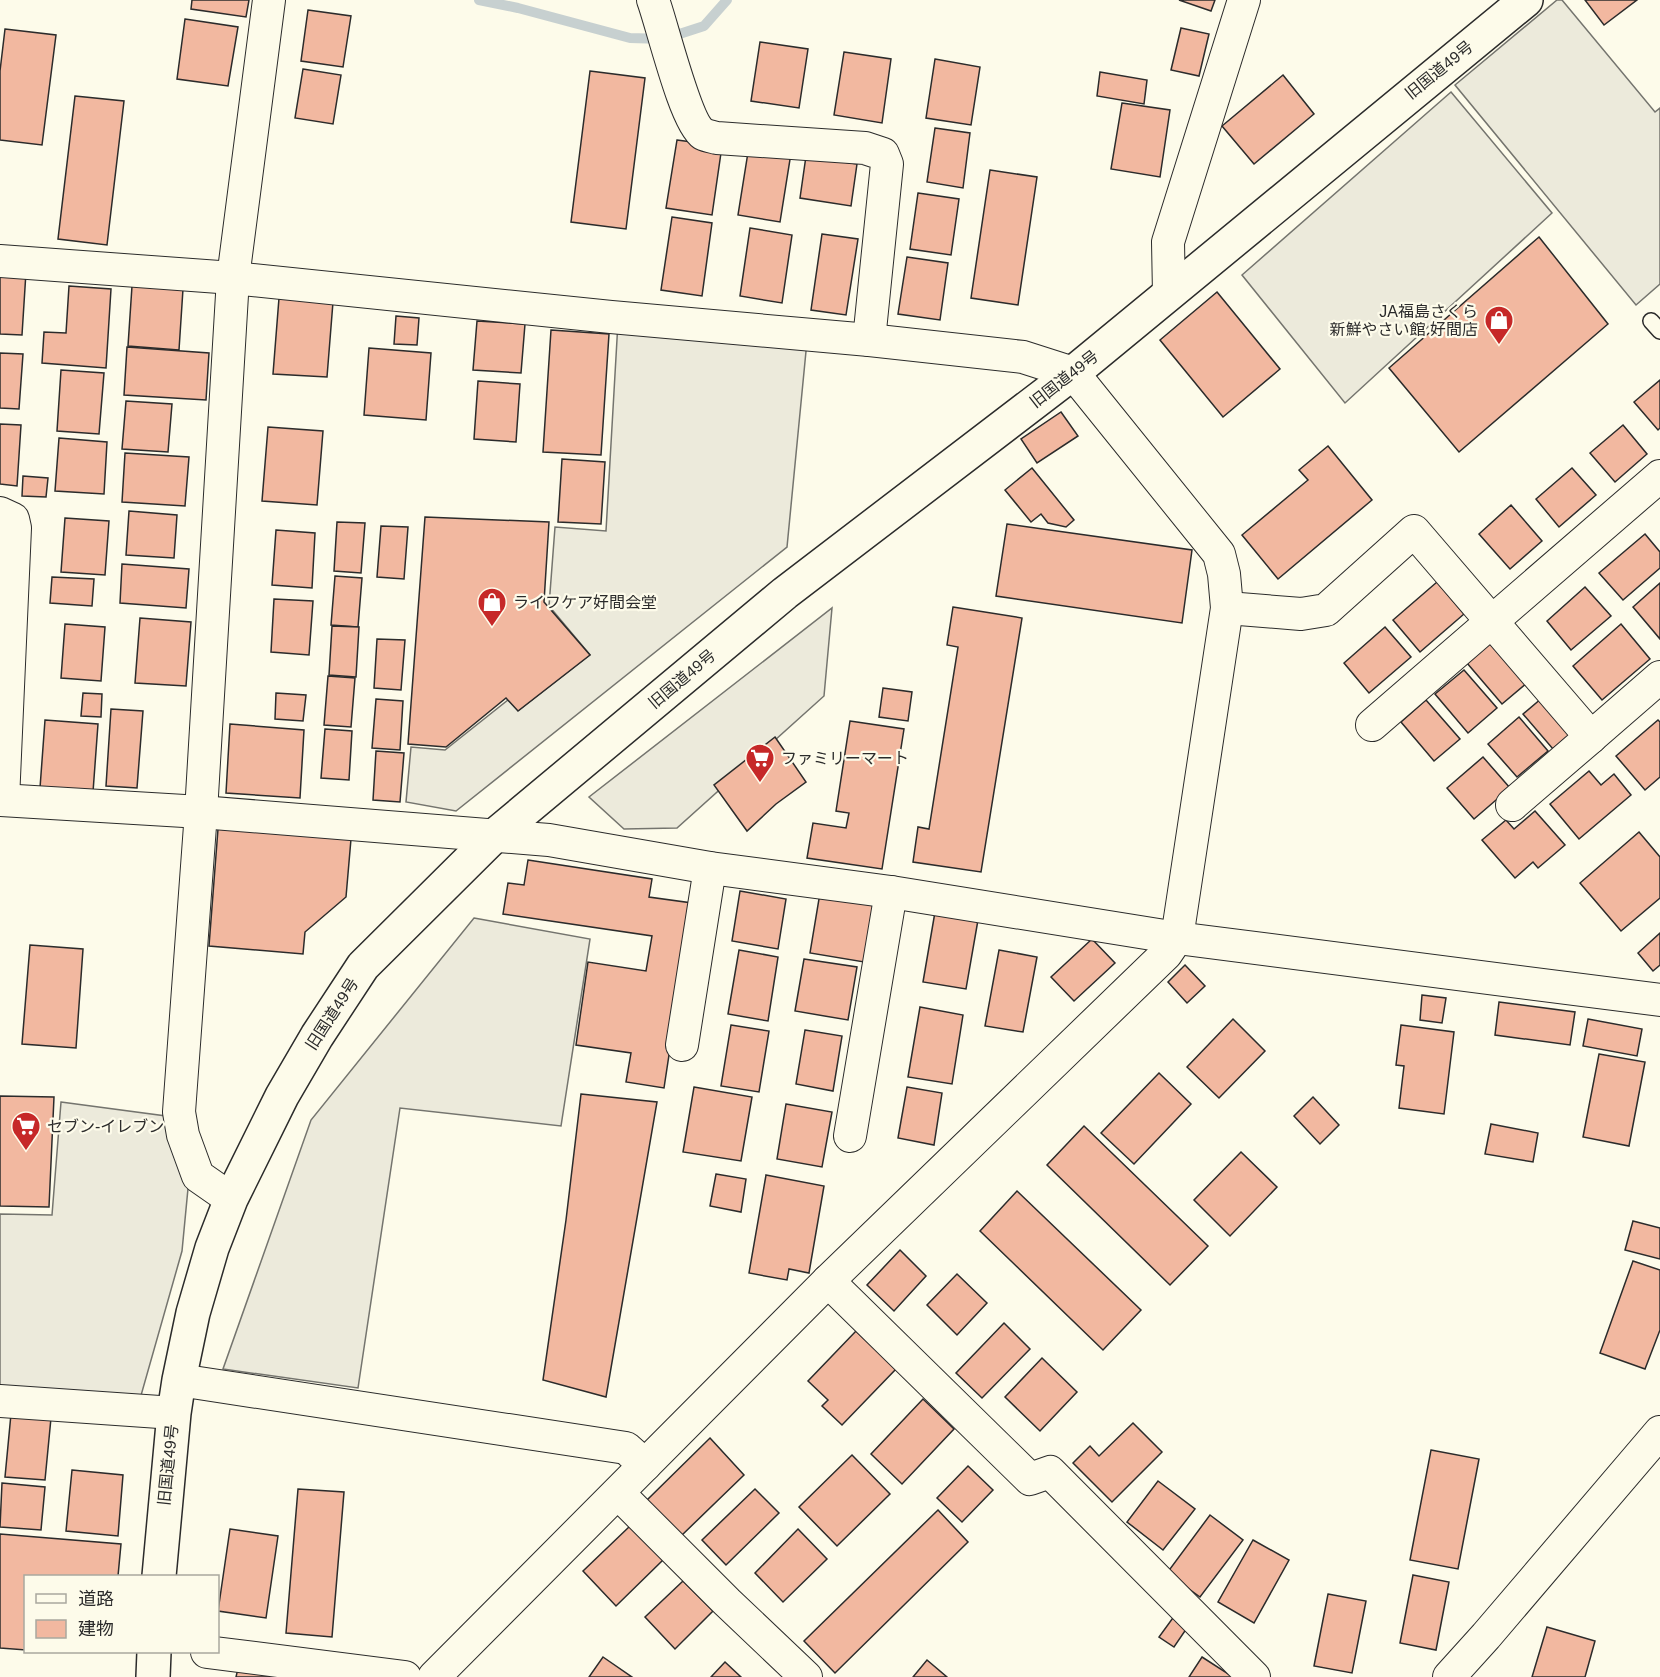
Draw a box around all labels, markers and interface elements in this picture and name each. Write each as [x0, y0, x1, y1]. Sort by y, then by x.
street label: 旧国道49号 [1402, 38, 1476, 102]
place label: JA福島さくら 新鮮やさい館 好間店 [1330, 303, 1478, 338]
shop icon: JA福島さくら 新鮮やさい館 好間店 [1483, 304, 1515, 346]
street label: 旧国道49号 [1027, 347, 1101, 411]
shop icon: ライフケア好間会堂 [476, 586, 508, 628]
place label: ライフケア好間会堂 [513, 594, 657, 611]
street label: 旧国道49号 [645, 646, 719, 712]
supermarket icon: ファミリーマート [744, 742, 776, 784]
place label: ファミリーマート [781, 750, 909, 767]
street label: 旧国道49号 [303, 975, 361, 1053]
supermarket icon: セブン-イレブン [10, 1110, 42, 1152]
place label: セブン-イレブン [47, 1118, 164, 1135]
street label: 旧国道49号 [155, 1423, 181, 1507]
legend [24, 1575, 219, 1653]
text: 道路 [78, 1589, 114, 1609]
text: 建物 [78, 1619, 114, 1639]

